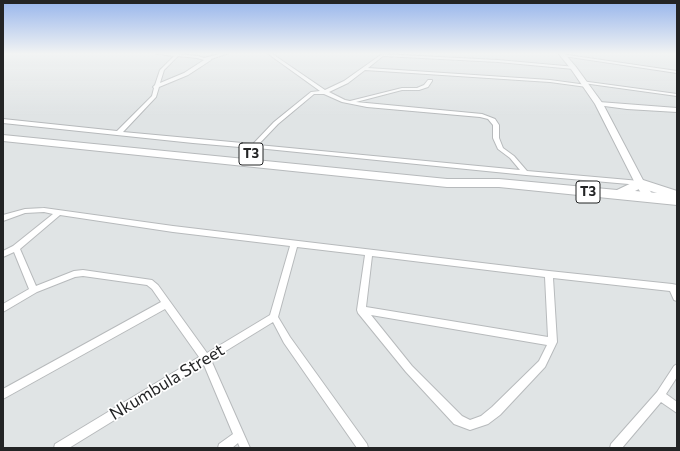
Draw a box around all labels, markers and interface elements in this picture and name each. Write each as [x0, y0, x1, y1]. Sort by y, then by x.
road number: T3 [239, 143, 263, 165]
road number: T3 [576, 181, 600, 203]
street label: Nkumbula Street [106, 340, 228, 424]

